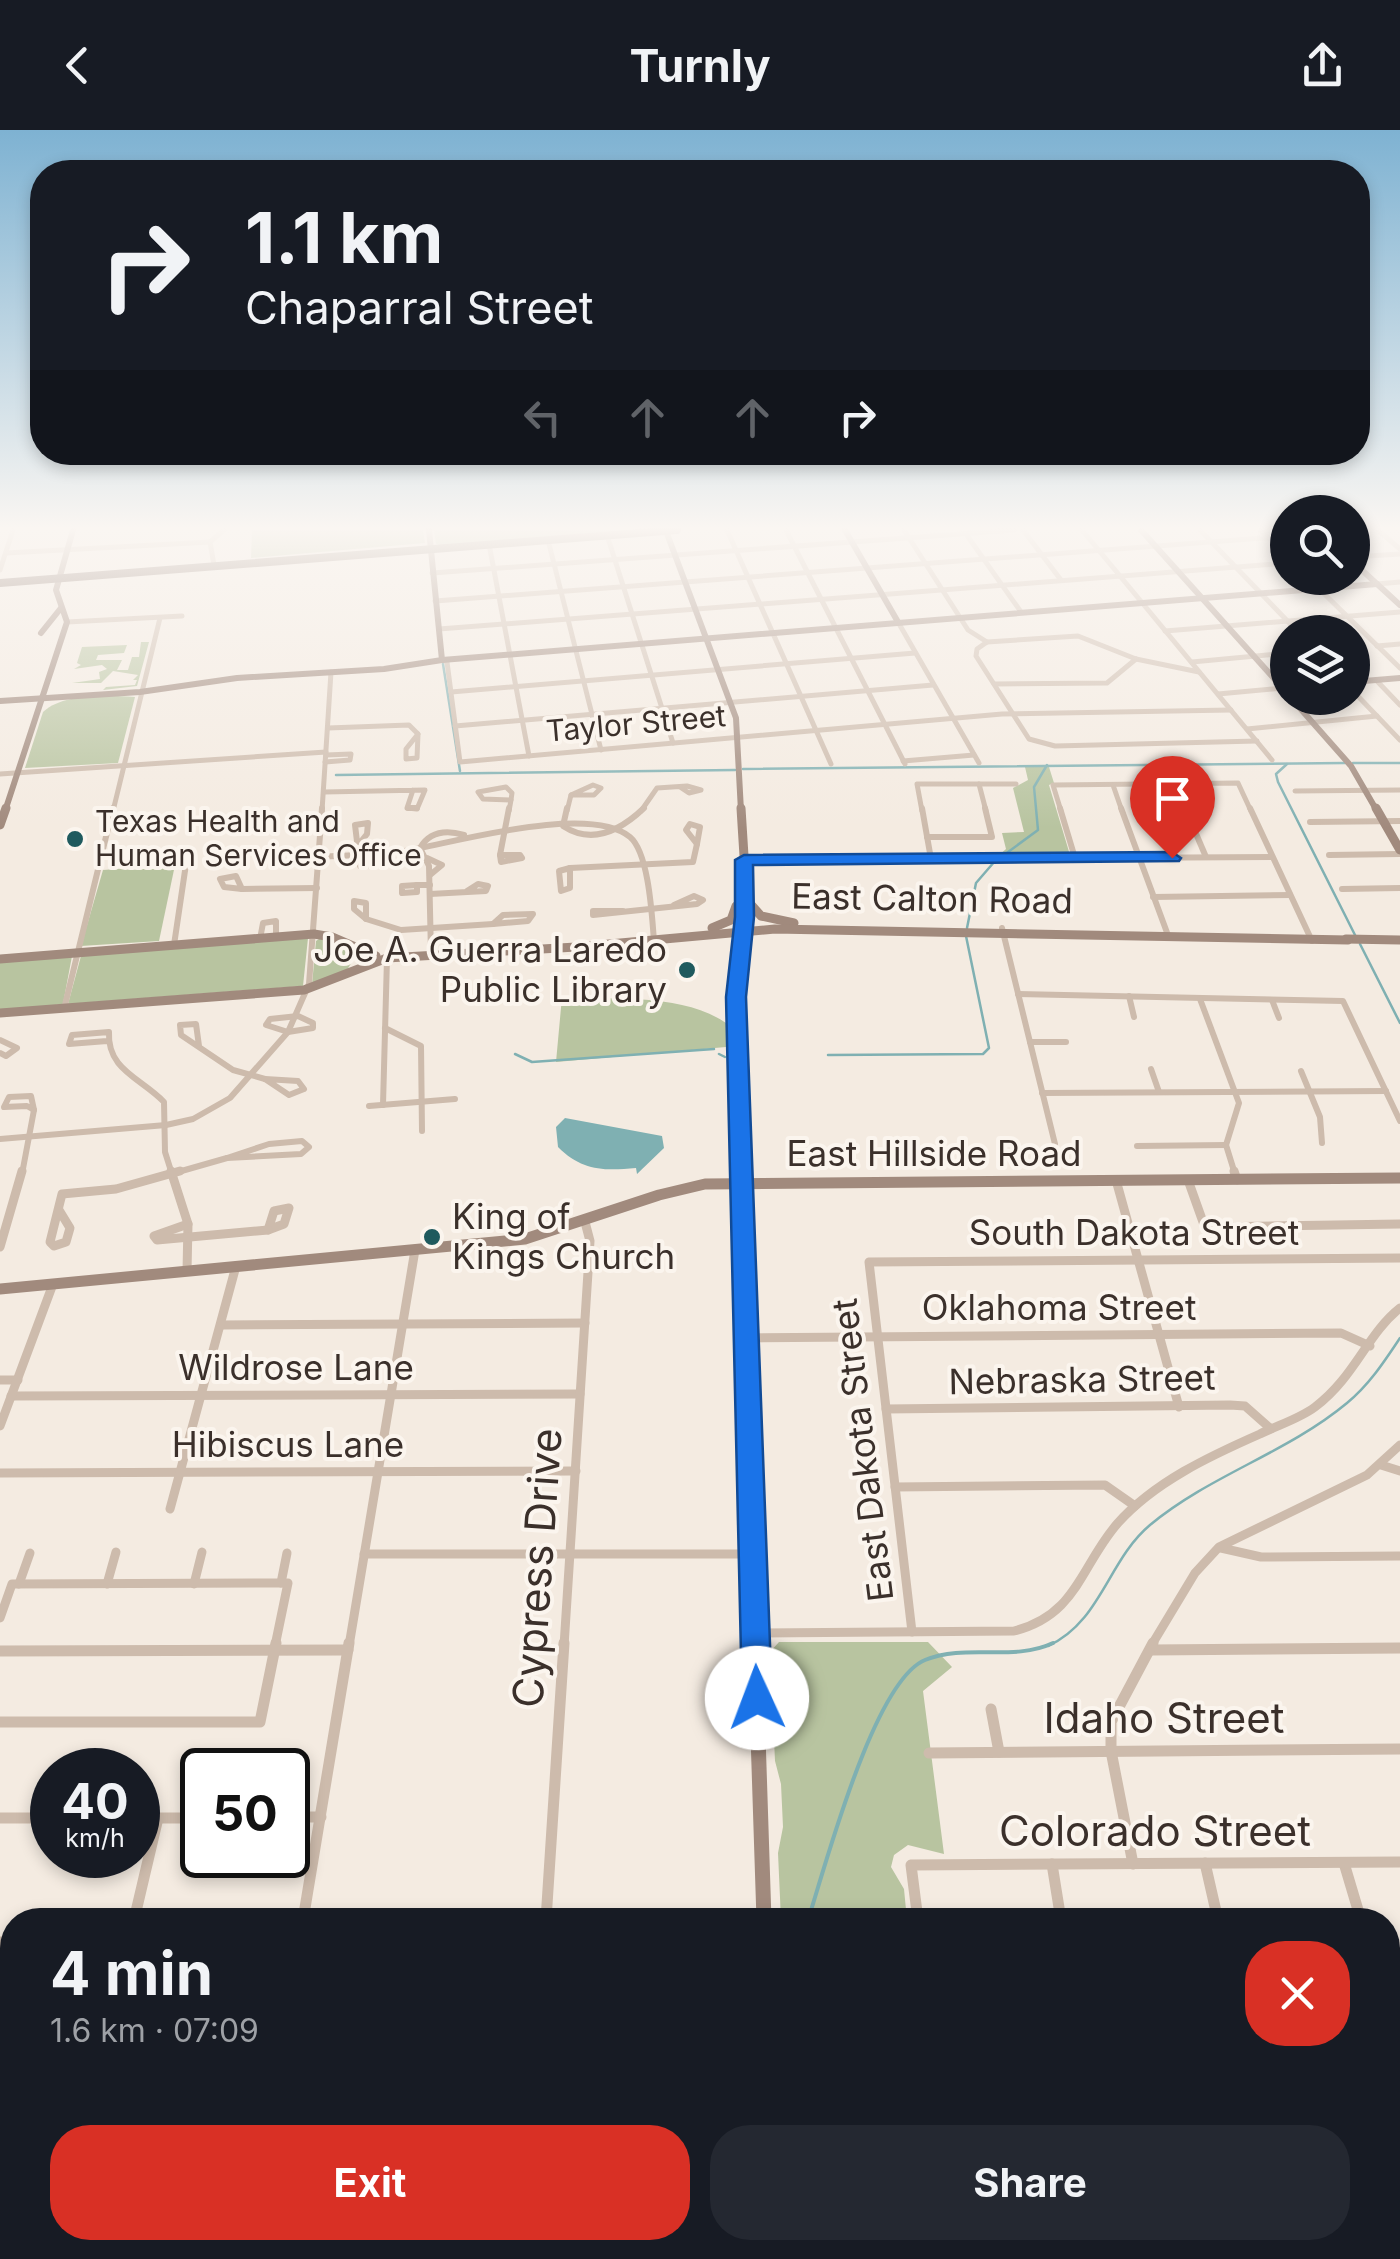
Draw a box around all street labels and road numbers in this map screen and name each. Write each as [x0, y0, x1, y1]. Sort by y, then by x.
street label: Taylor Street [545, 697, 727, 749]
street label: East Calton Road [791, 875, 1073, 921]
street label: East Hillside Road [787, 1132, 1081, 1174]
street label: South Dakota Street [969, 1211, 1299, 1253]
street label: Oklahoma Street [922, 1286, 1196, 1328]
street label: East Dakota Street [823, 1296, 901, 1604]
street label: Wildrose Lane [178, 1346, 414, 1388]
street label: Nebraska Street [948, 1356, 1216, 1402]
street label: Hibiscus Lane [172, 1423, 404, 1465]
street label: Cypress Drive [501, 1427, 572, 1709]
street label: Idaho Street [1044, 1692, 1284, 1743]
street label: Colorado Street [999, 1805, 1311, 1856]

